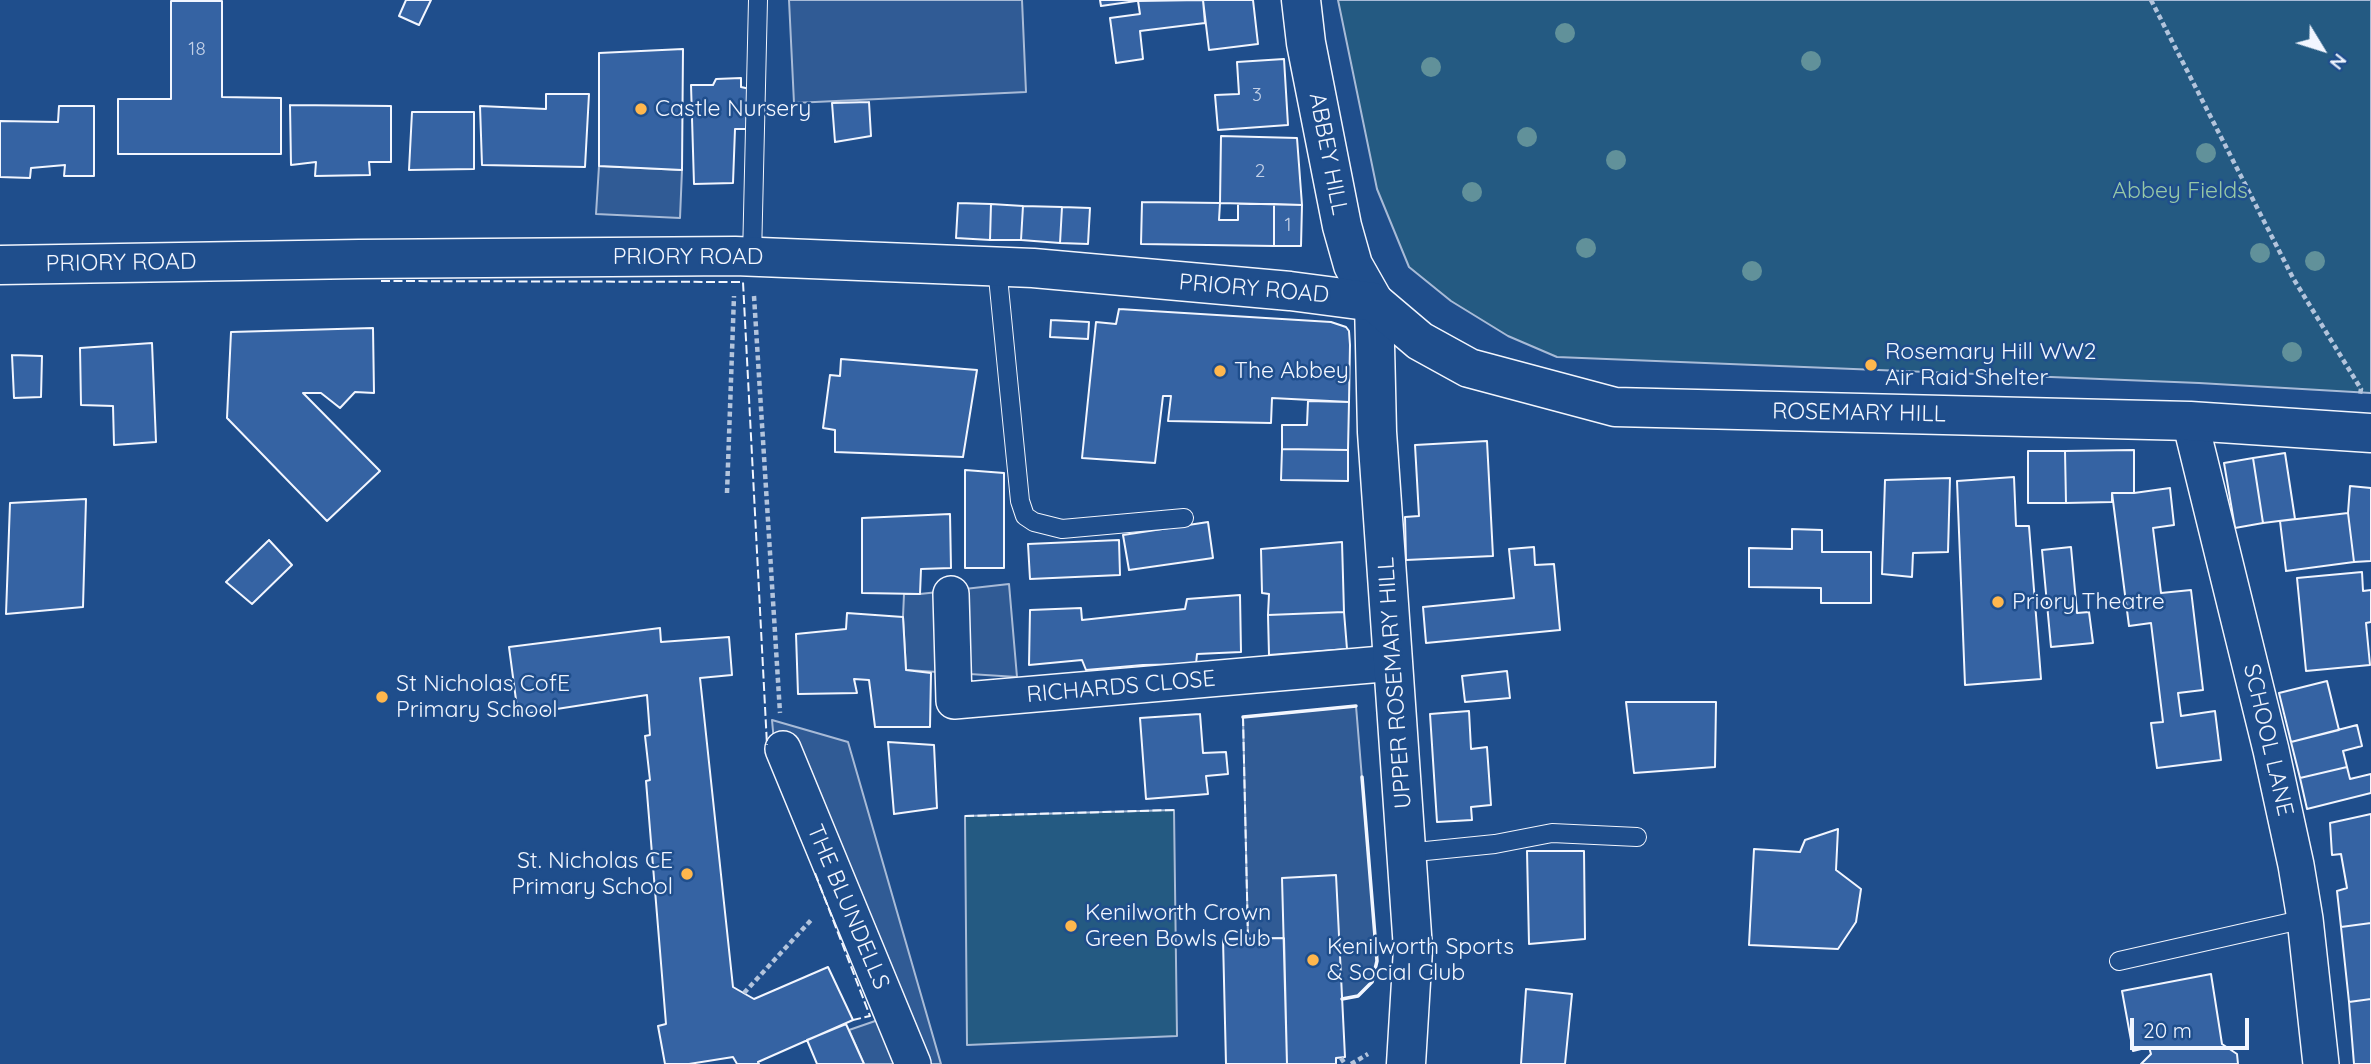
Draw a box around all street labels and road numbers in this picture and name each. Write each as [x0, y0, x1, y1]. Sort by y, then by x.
street label: ABBEY HILL [1303, 91, 1353, 217]
street label: PRIORY ROAD [613, 243, 763, 271]
street label: PRIORY ROAD [45, 248, 197, 278]
street label: PRIORY ROAD [1178, 269, 1330, 309]
street label: ROSEMARY HILL [1772, 398, 1946, 428]
street label: UPPER ROSEMARY HILL [1372, 556, 1418, 810]
street label: SCHOOL LANE [2237, 661, 2299, 819]
street label: RICHARDS CLOSE [1025, 665, 1217, 709]
street label: THE BLUNDELLS [801, 820, 895, 994]

